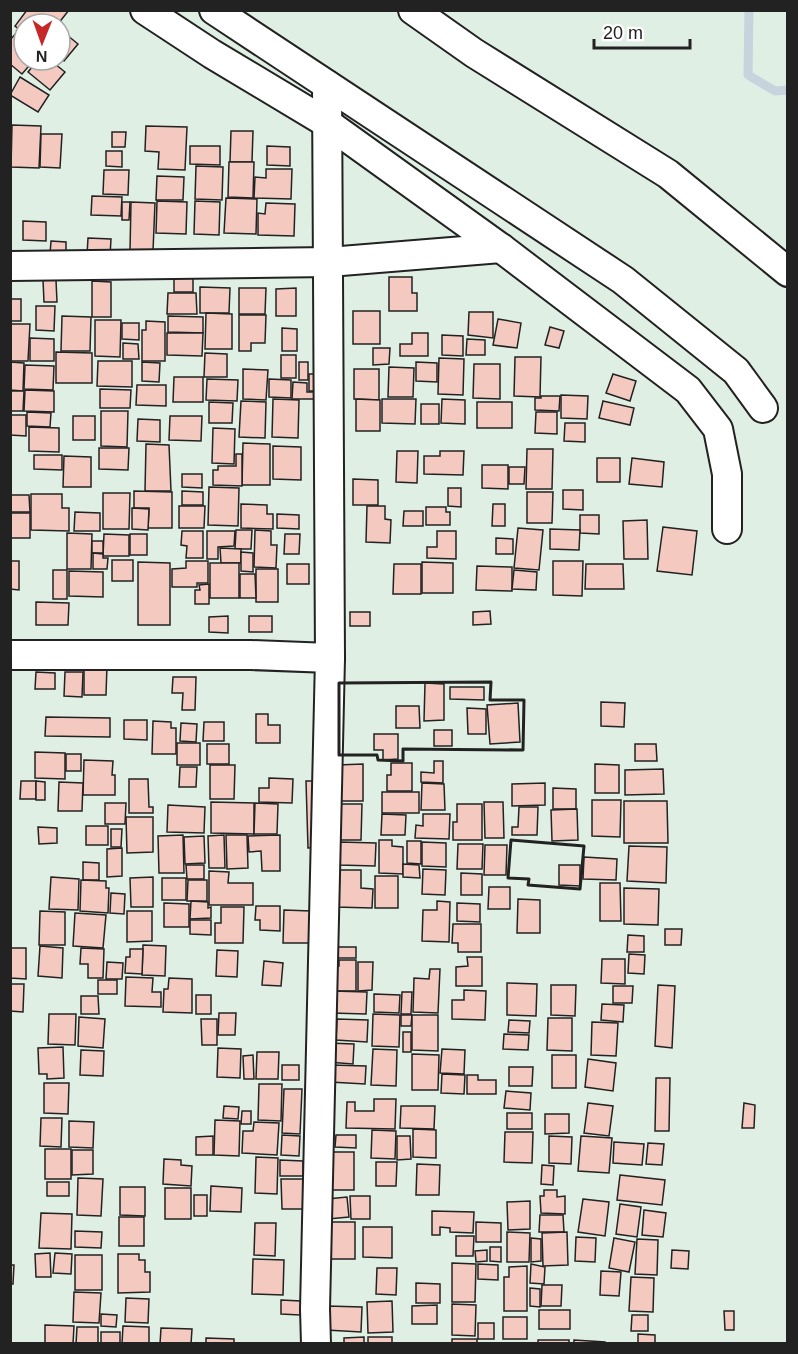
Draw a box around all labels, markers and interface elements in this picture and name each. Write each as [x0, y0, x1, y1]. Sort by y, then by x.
north arrow [12, 12, 72, 72]
scale bar [594, 12, 690, 50]
text: 20 m [603, 23, 643, 43]
text: N [36, 48, 48, 65]

